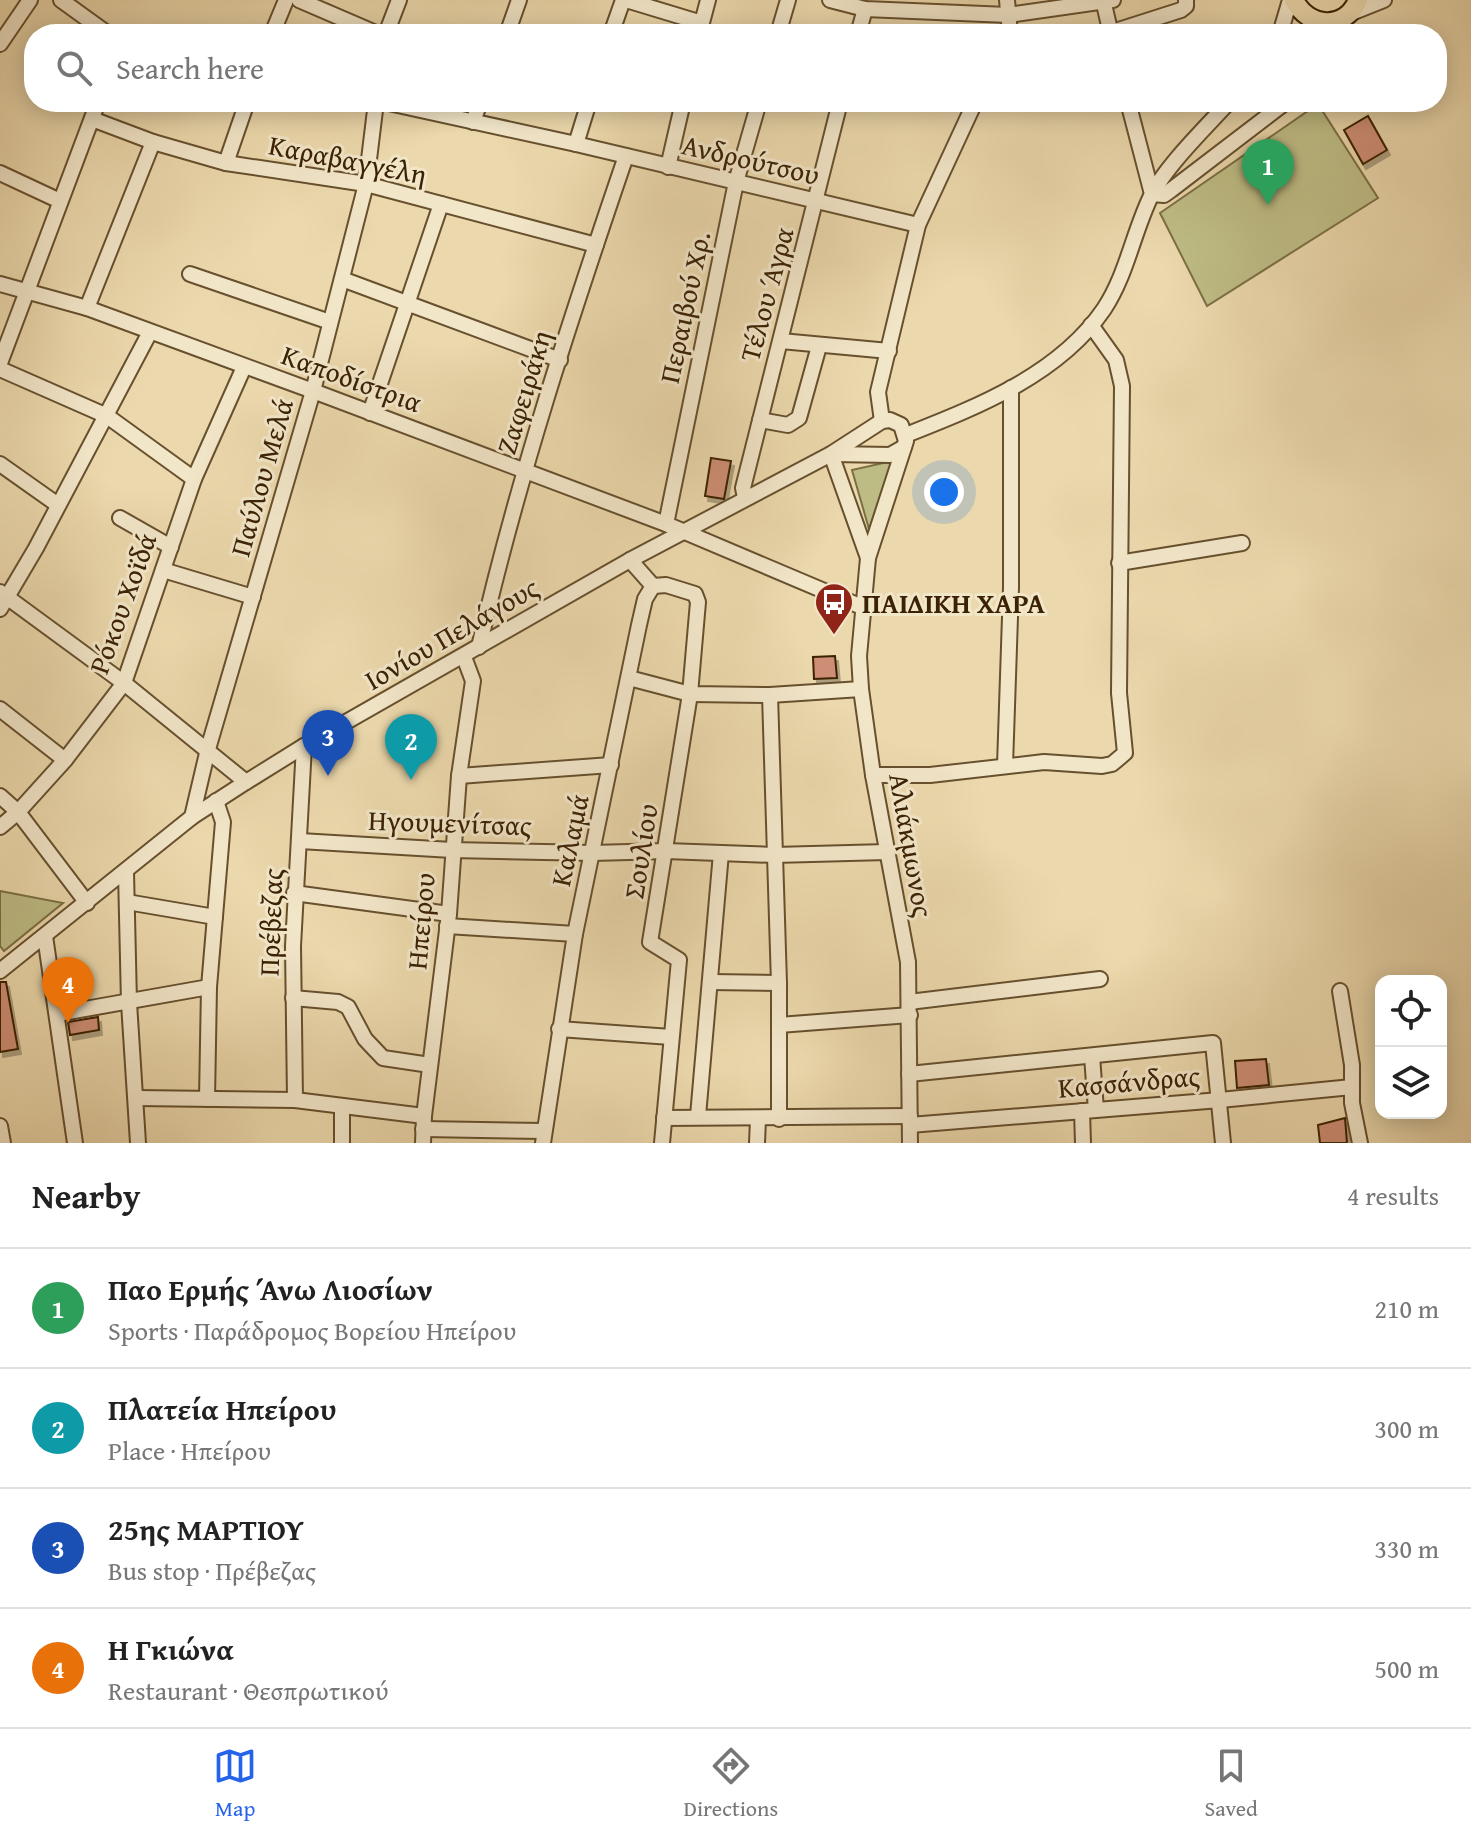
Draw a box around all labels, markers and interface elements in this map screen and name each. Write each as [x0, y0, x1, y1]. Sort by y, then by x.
search box [24, 24, 1447, 112]
icon: search [52, 46, 96, 90]
text: Search here [116, 46, 264, 90]
street label: Ανδρούτσου [678, 123, 824, 195]
street label: Καραβαγγέλη [266, 124, 430, 194]
pin: 1 [1242, 139, 1294, 205]
street label: Τέλου Άγρα [728, 222, 804, 366]
street label: Περαιβού Χρ. [648, 227, 720, 387]
street label: Ζαφειράκη [485, 325, 561, 459]
street label: Καποδίστρια [276, 334, 428, 422]
street label: Παύλου Μελά [219, 393, 303, 561]
your location [924, 472, 964, 512]
street label: Ρόκου Χοϊδά [78, 527, 166, 679]
street label: Ιονίου Πελάγους [356, 566, 546, 700]
bus stop icon: ΠΑΙΔΙΚΗ ΧΑΡΑ [813, 581, 855, 636]
place label: ΠΑΙΔΙΚΗ ΧΑΡΑ [862, 582, 1045, 623]
pin: 3 [302, 710, 354, 776]
pin: 2 [385, 714, 437, 780]
street label: Αλιάκμωνος [879, 770, 945, 921]
street label: Καλαμά [539, 790, 599, 890]
street label: Ηγουμενίτσας [368, 799, 533, 845]
street label: Σουλίου [612, 801, 668, 901]
street label: Πρέβεζας [248, 867, 292, 977]
street label: Ηπείρου [395, 871, 445, 971]
pin: 4 [42, 957, 94, 1023]
map controls [1375, 975, 1447, 1119]
button: locate [1375, 975, 1447, 1047]
button: layers [1375, 1047, 1447, 1119]
street label: Κασσάνδρας [1056, 1054, 1202, 1108]
text: Nearby [32, 1171, 141, 1220]
text: 4 results [1347, 1176, 1439, 1215]
text: Παο Ερμής Άνω Λιοσίων [108, 1267, 433, 1311]
text: 1 [51, 1289, 65, 1328]
text: 210 m [1374, 1289, 1439, 1328]
text: Sports · Παράδρομος Βορείου Ηπείρου [108, 1311, 516, 1350]
text: Πλατεία Ηπείρου [108, 1387, 336, 1431]
text: 2 [51, 1409, 65, 1448]
text: 300 m [1374, 1409, 1439, 1448]
text: Place · Ηπείρου [108, 1431, 271, 1470]
text: 25ης ΜΑΡΤΙΟΥ [108, 1507, 304, 1551]
text: 3 [51, 1529, 65, 1568]
text: 330 m [1374, 1529, 1439, 1568]
text: Bus stop · Πρέβεζας [108, 1551, 316, 1590]
text: Η Γκιώνα [108, 1627, 234, 1671]
text: 4 [51, 1649, 65, 1688]
text: 500 m [1374, 1649, 1439, 1688]
text: Restaurant · Θεσπρωτικού [108, 1671, 388, 1710]
tab: Map [213, 1744, 257, 1824]
tab: Directions [684, 1744, 778, 1824]
tab: Saved [1205, 1744, 1258, 1824]

